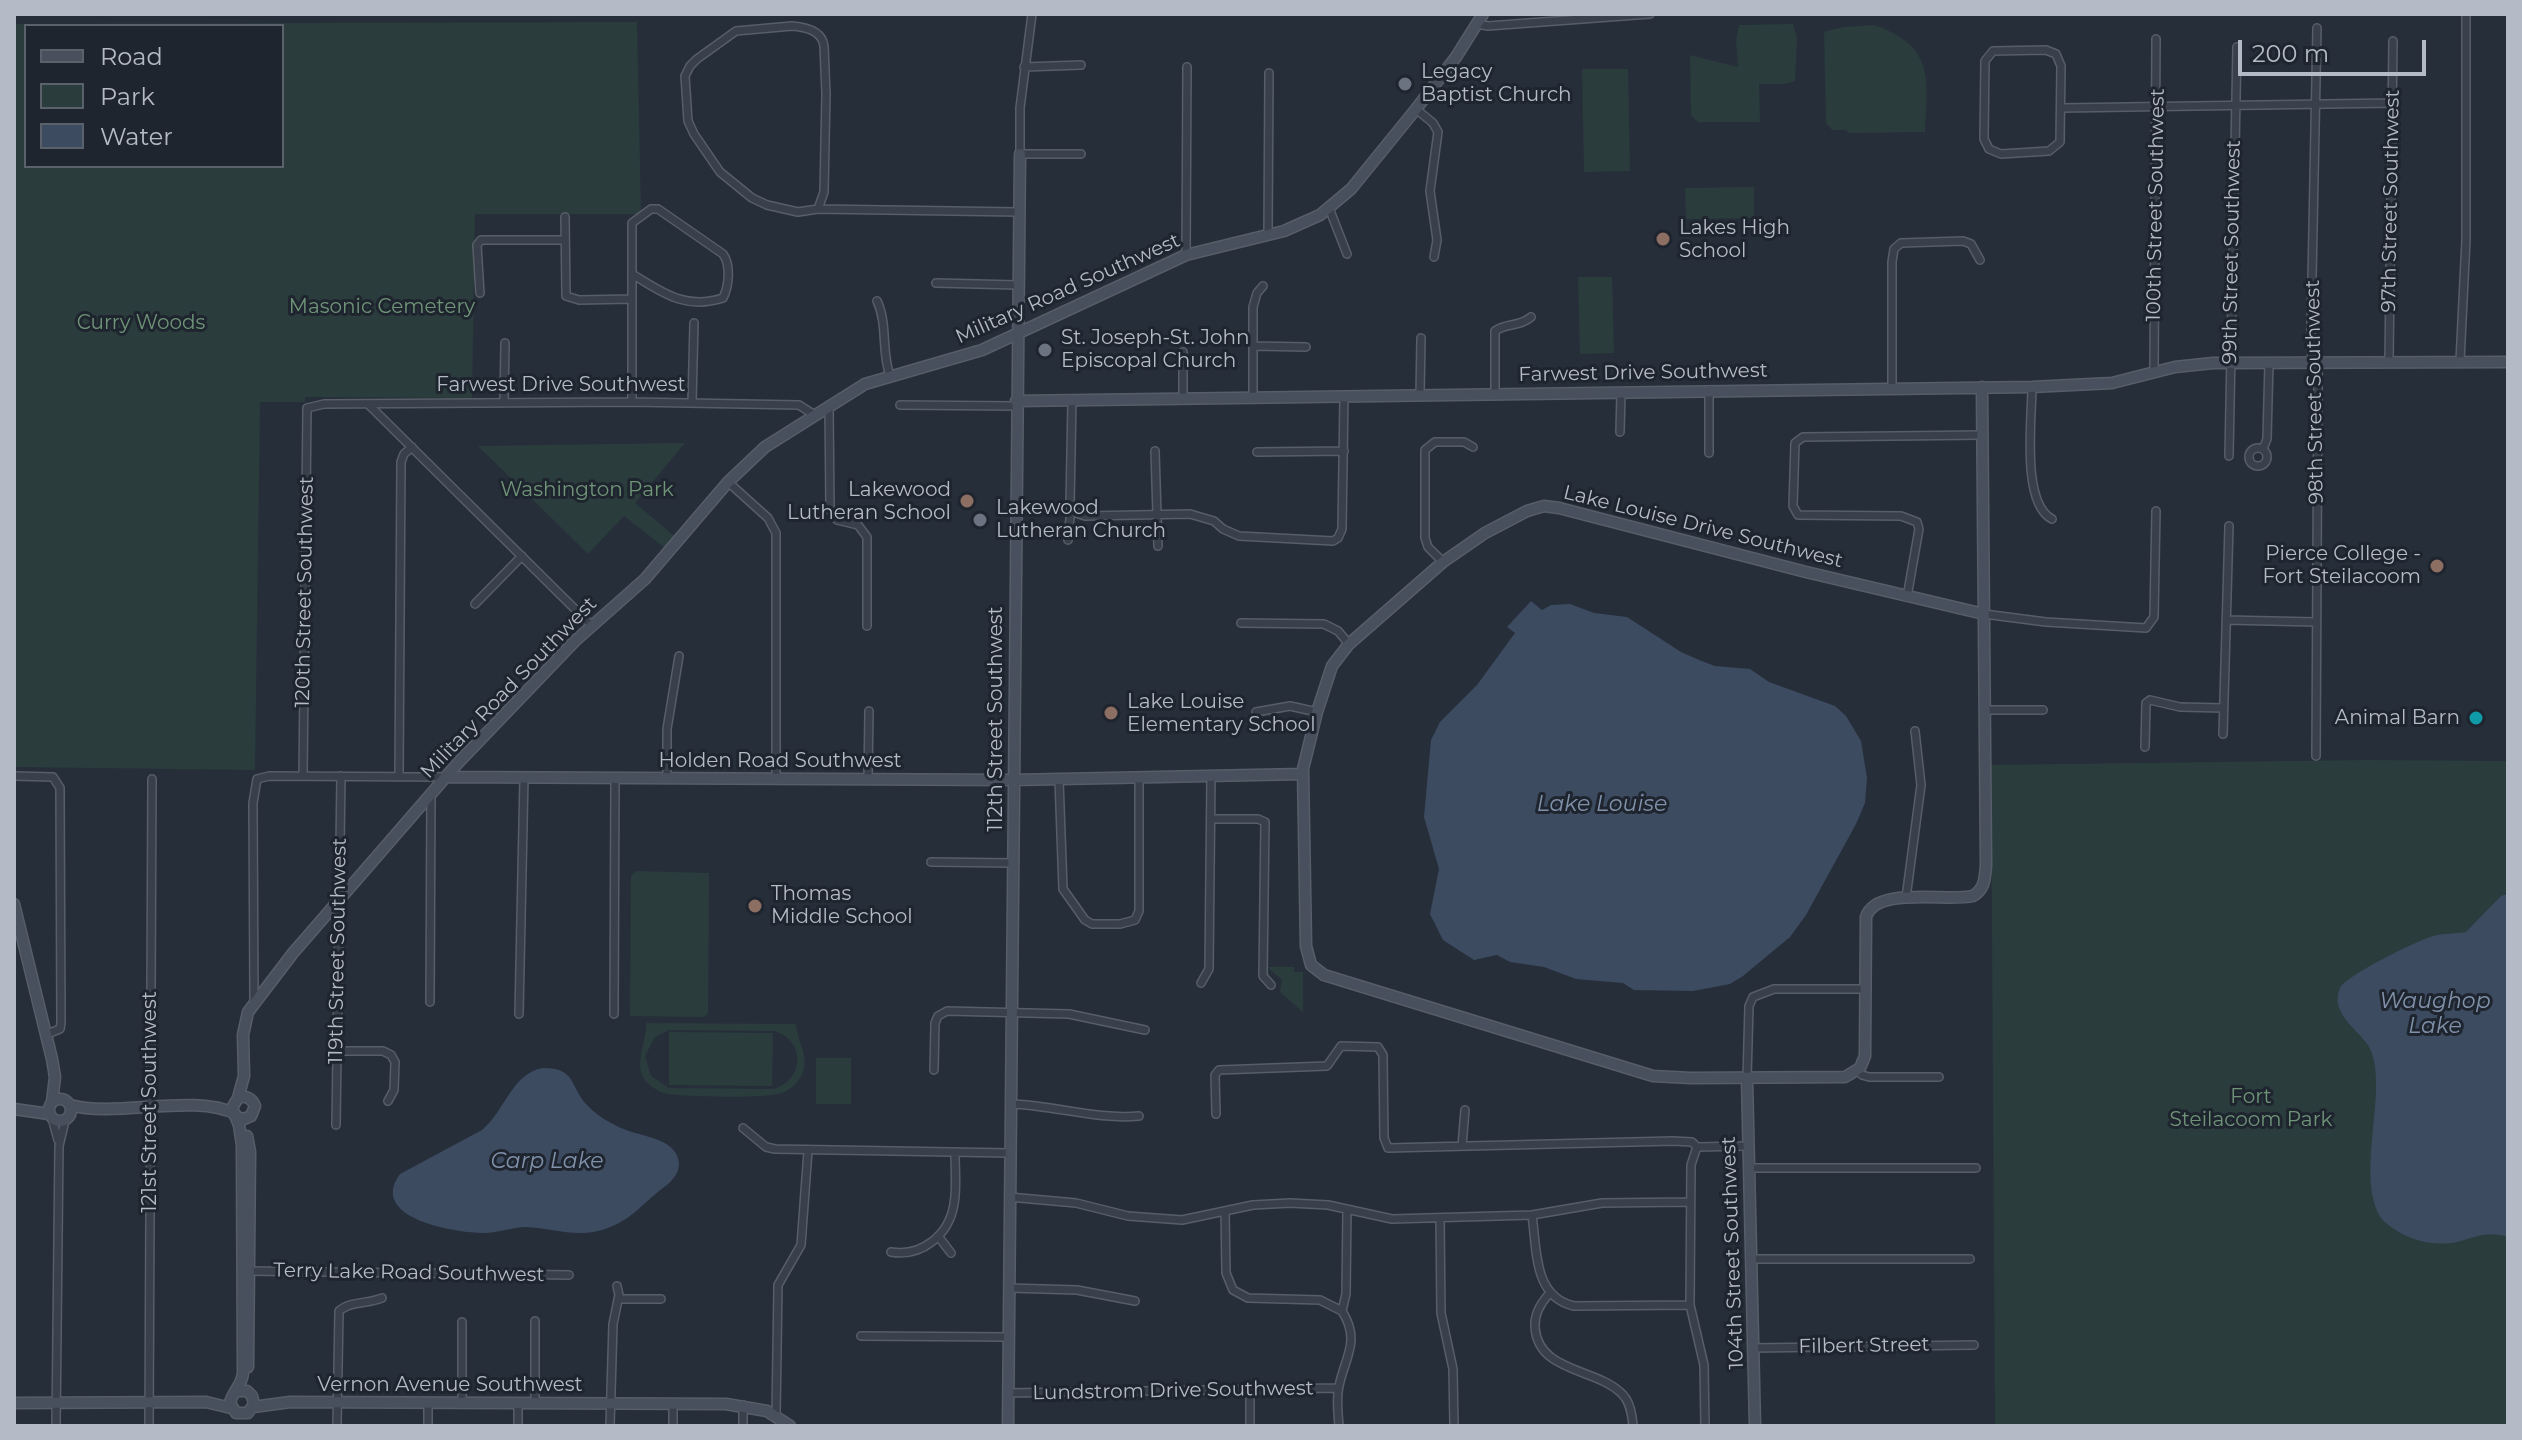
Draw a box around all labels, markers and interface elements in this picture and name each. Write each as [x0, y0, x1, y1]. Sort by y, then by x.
legend [24, 24, 284, 168]
scale bar [2242, 24, 2430, 74]
text: 200 m [2252, 39, 2329, 68]
text: Road [100, 42, 163, 71]
place label: Legacy Baptist Church [1421, 60, 1572, 107]
marker: Legacy Baptist Church [1396, 75, 1414, 93]
text: Park [100, 82, 155, 111]
street label: 100th Street Southwest [2142, 88, 2170, 322]
street label: 97th Street Southwest [2377, 89, 2405, 313]
text: Water [100, 122, 173, 151]
street label: 99th Street Southwest [2218, 140, 2246, 364]
place label: Lakes High School [1679, 216, 1790, 263]
street label: Military Road Southwest [952, 229, 1184, 349]
marker: Lakes High School [1654, 230, 1672, 248]
street label: 98th Street Southwest [2301, 280, 2329, 504]
park label: Masonic Cemetery [289, 295, 475, 319]
park label: Curry Woods [77, 311, 205, 335]
place label: St. Joseph-St. John Episcopal Church [1061, 326, 1250, 373]
marker: St. Joseph-St. John Episcopal Church [1036, 341, 1054, 359]
street label: Farwest Drive Southwest [1518, 359, 1768, 387]
street label: Farwest Drive Southwest [436, 373, 686, 397]
street label: 120th Street Southwest [291, 476, 319, 708]
park label: Washington Park [500, 478, 674, 502]
place label: Lakewood Lutheran School [787, 478, 951, 525]
street label: Lake Louise Drive Southwest [1561, 481, 1845, 573]
marker: Lakewood Lutheran School [958, 492, 976, 510]
place label: Lakewood Lutheran Church [996, 496, 1166, 543]
marker: Lakewood Lutheran Church [971, 511, 989, 529]
place label: Pierce College - Fort Steilacoom [2262, 542, 2421, 589]
marker: Pierce College - Fort Steilacoom [2428, 557, 2446, 575]
street label: Military Road Southwest [416, 592, 602, 784]
street label: 112th Street Southwest [984, 606, 1008, 832]
place label: Lake Louise Elementary School [1127, 690, 1316, 737]
marker: Lake Louise Elementary School [1102, 704, 1120, 722]
place label: Animal Barn [2335, 706, 2460, 730]
marker: Animal Barn [2467, 709, 2485, 727]
street label: Holden Road Southwest [658, 749, 902, 773]
water label: Lake Louise [1537, 792, 1667, 818]
street label: 119th Street Southwest [324, 838, 352, 1064]
place label: Thomas Middle School [771, 882, 913, 929]
marker: Thomas Middle School [746, 897, 764, 915]
water label: Waughop Lake [2379, 989, 2491, 1040]
street label: 121st Street Southwest [138, 991, 162, 1213]
park label: Fort Steilacoom Park [2170, 1085, 2332, 1132]
street label: 104th Street Southwest [1717, 1136, 1749, 1370]
water label: Carp Lake [490, 1149, 604, 1175]
street label: Terry Lake Road Southwest [273, 1259, 545, 1287]
street label: Filbert Street [1798, 1333, 1930, 1359]
street label: Vernon Avenue Southwest [317, 1373, 583, 1397]
street label: Lundstrom Drive Southwest [1032, 1377, 1314, 1405]

